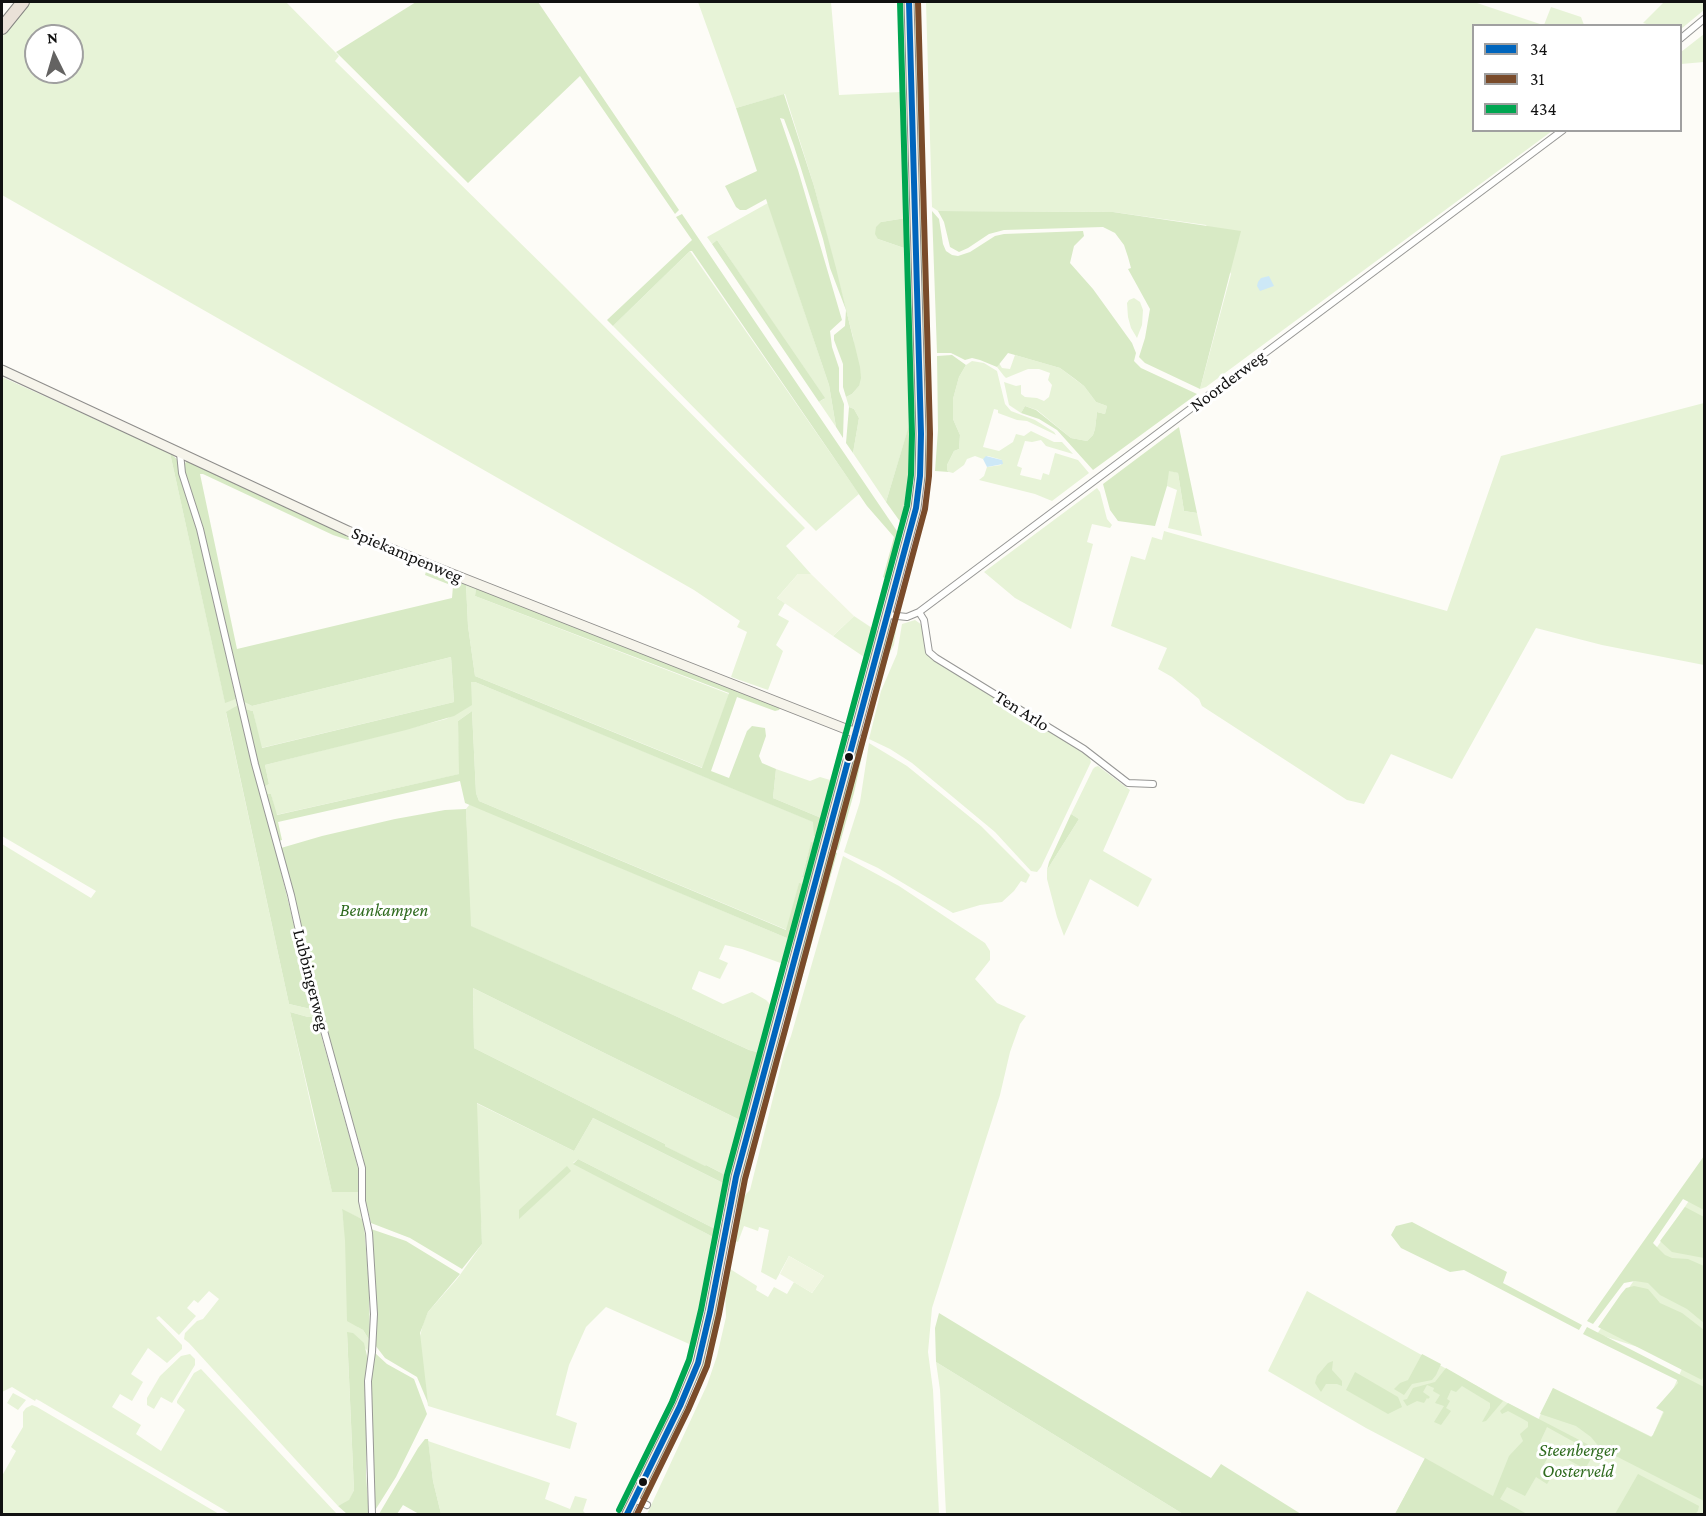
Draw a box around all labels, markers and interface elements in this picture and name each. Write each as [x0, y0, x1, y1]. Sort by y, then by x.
north arrow [24, 24, 84, 84]
legend [1472, 24, 1682, 132]
text: N [46, 29, 59, 47]
text: 34 [1530, 39, 1548, 59]
text: 31 [1530, 69, 1545, 89]
text: 434 [1530, 99, 1557, 119]
street label: Noorderweg [1186, 346, 1270, 416]
street label: Spiekampenweg [348, 522, 466, 588]
street label: Ten Arlo [991, 686, 1053, 736]
unlabelled marker [843, 751, 855, 763]
park label: Beunkampen [340, 899, 428, 921]
street label: Lubbingerweg [288, 927, 334, 1033]
park label: Steenberger Oosterveld [1539, 1439, 1617, 1482]
unlabelled marker [637, 1476, 649, 1488]

